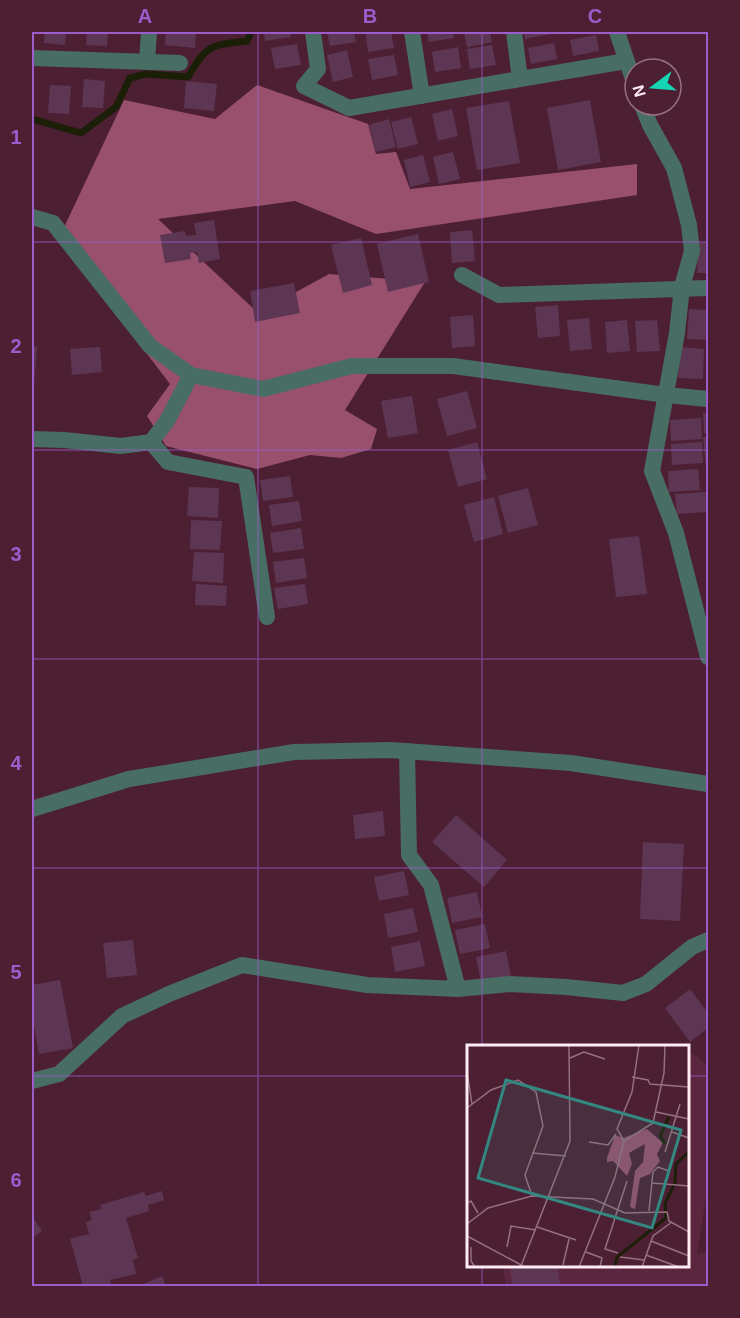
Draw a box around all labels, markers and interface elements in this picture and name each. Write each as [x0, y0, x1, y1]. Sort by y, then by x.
text: A [138, 5, 152, 27]
text: B [363, 5, 377, 27]
text: C [588, 5, 602, 27]
north arrow [623, 57, 683, 117]
text: N [629, 83, 649, 99]
text: 1 [10, 126, 22, 148]
text: 2 [10, 335, 22, 357]
text: 3 [10, 543, 22, 565]
text: 4 [10, 752, 22, 774]
text: 5 [10, 961, 22, 983]
inset map [467, 1045, 689, 1267]
text: 6 [10, 1169, 22, 1191]

